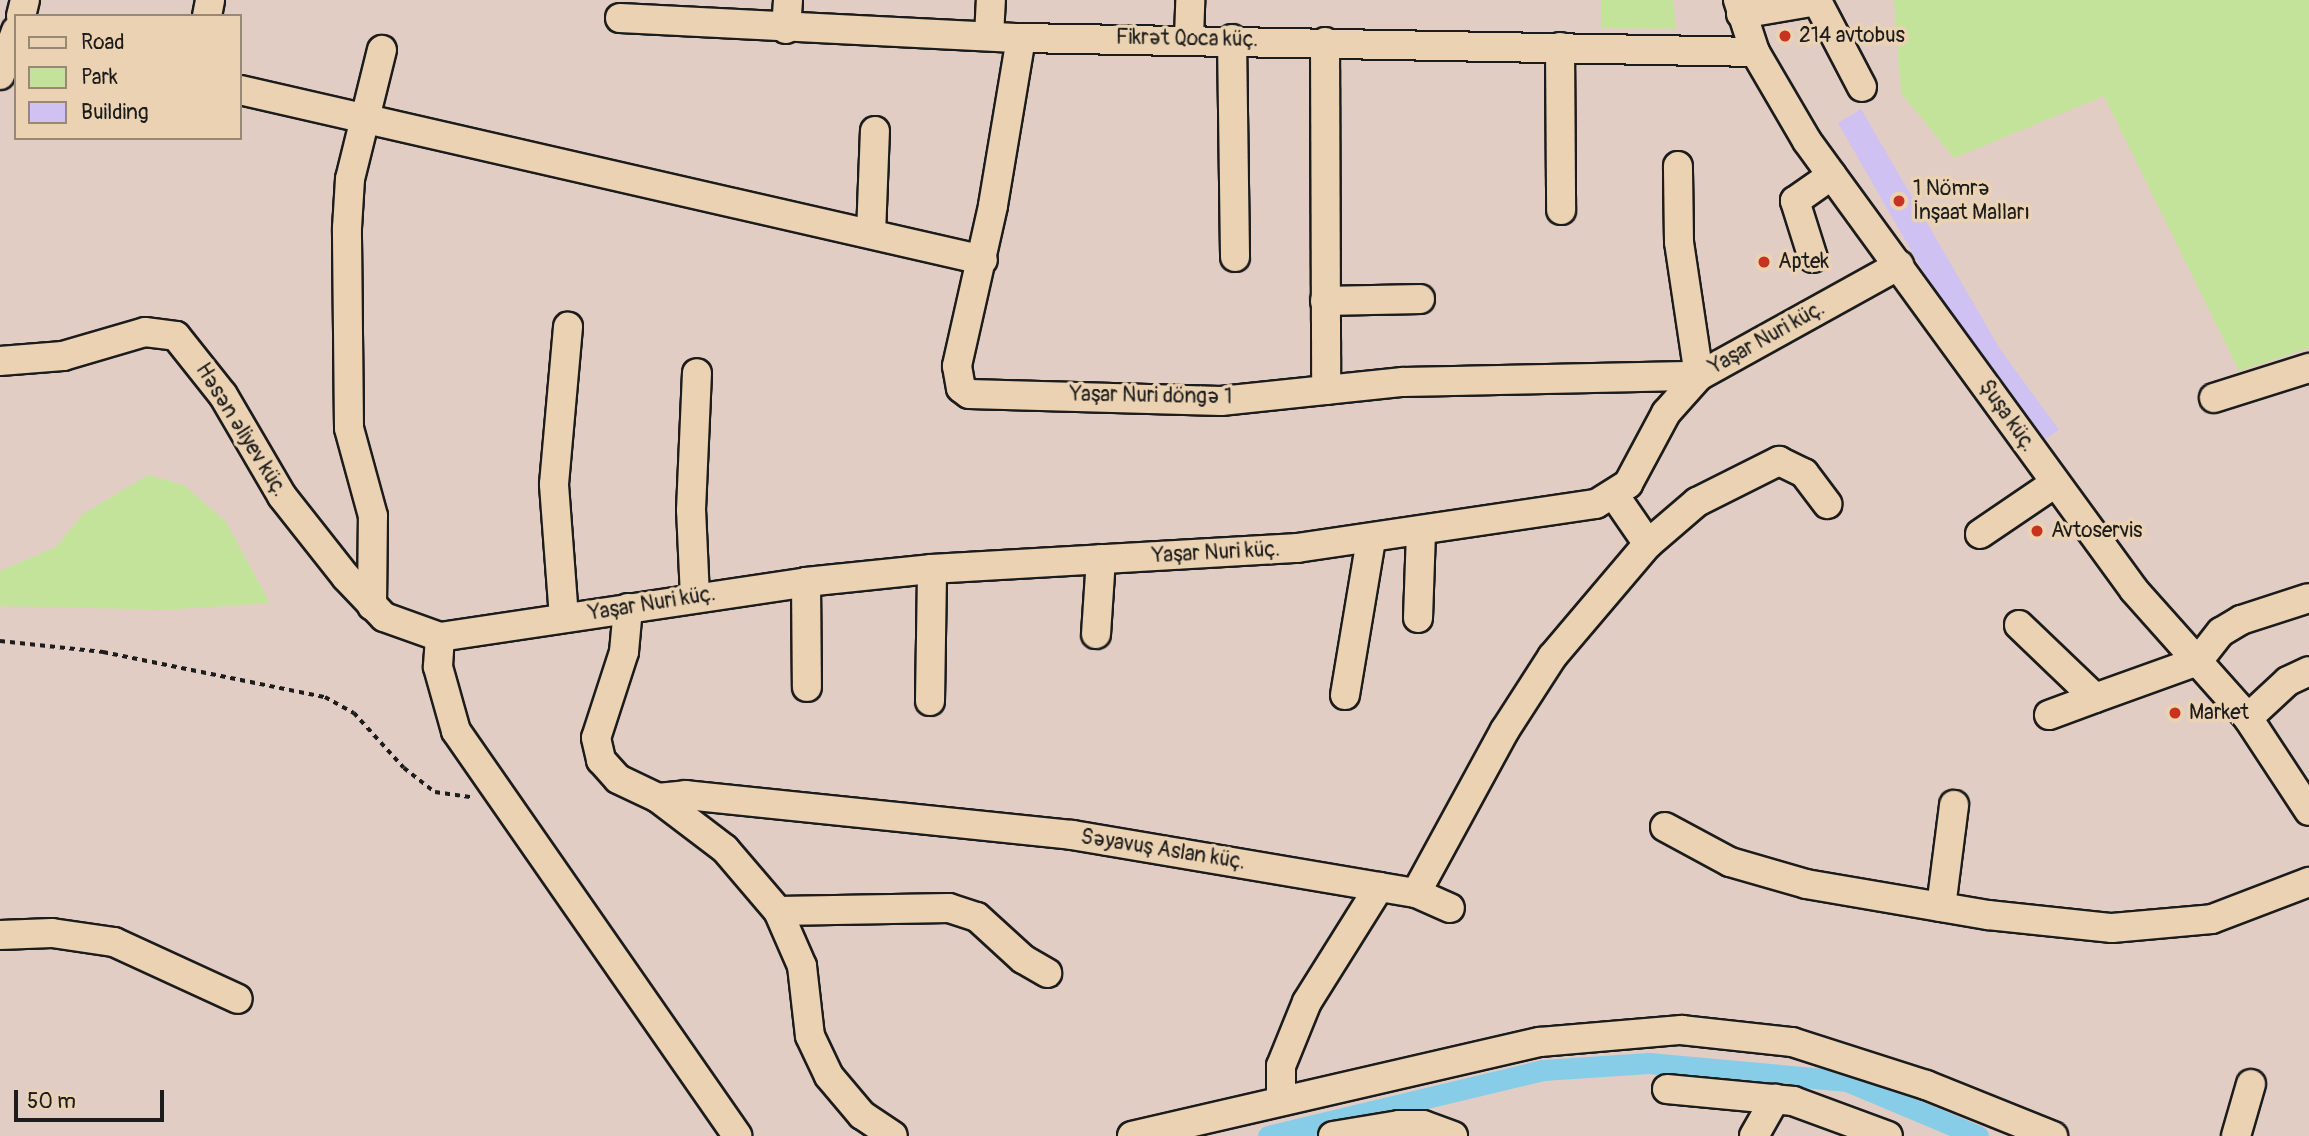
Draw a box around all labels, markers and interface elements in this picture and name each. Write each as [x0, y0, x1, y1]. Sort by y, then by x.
legend [14, 14, 242, 140]
place label: 214 avtobus [1799, 23, 1905, 49]
street label: Fikrət Qoca küç. [1116, 25, 1258, 53]
marker: 214 avtobus [1777, 28, 1793, 44]
text: Road [81, 29, 125, 56]
text: Park [81, 64, 118, 91]
text: Building [81, 99, 148, 126]
place label: 1 Nömrə İnşaat Malları [1913, 176, 2030, 226]
marker: 1 Nömrə İnşaat Malları [1891, 193, 1907, 209]
place label: Aptek [1778, 249, 1829, 275]
marker: Aptek [1756, 254, 1772, 270]
street label: Yaşar Nuri küç. [1705, 296, 1829, 380]
street label: Həsən Əliyev küç. [190, 359, 292, 501]
street label: Şuşa küç. [1973, 375, 2041, 457]
street label: Yaşar Nuri döngə 1 [1070, 382, 1232, 410]
place label: Avtoservis [2051, 518, 2142, 544]
marker: Avtoservis [2029, 523, 2045, 539]
street label: Yaşar Nuri küç. [1151, 537, 1281, 569]
street label: Yaşar Nuri küç. [587, 582, 717, 626]
place label: Market [2189, 700, 2249, 726]
marker: Market [2167, 705, 2183, 721]
street label: Səyavuş Aslan küç. [1079, 825, 1247, 875]
scale bar [18, 1076, 168, 1120]
text: 50 m [27, 1088, 76, 1115]

